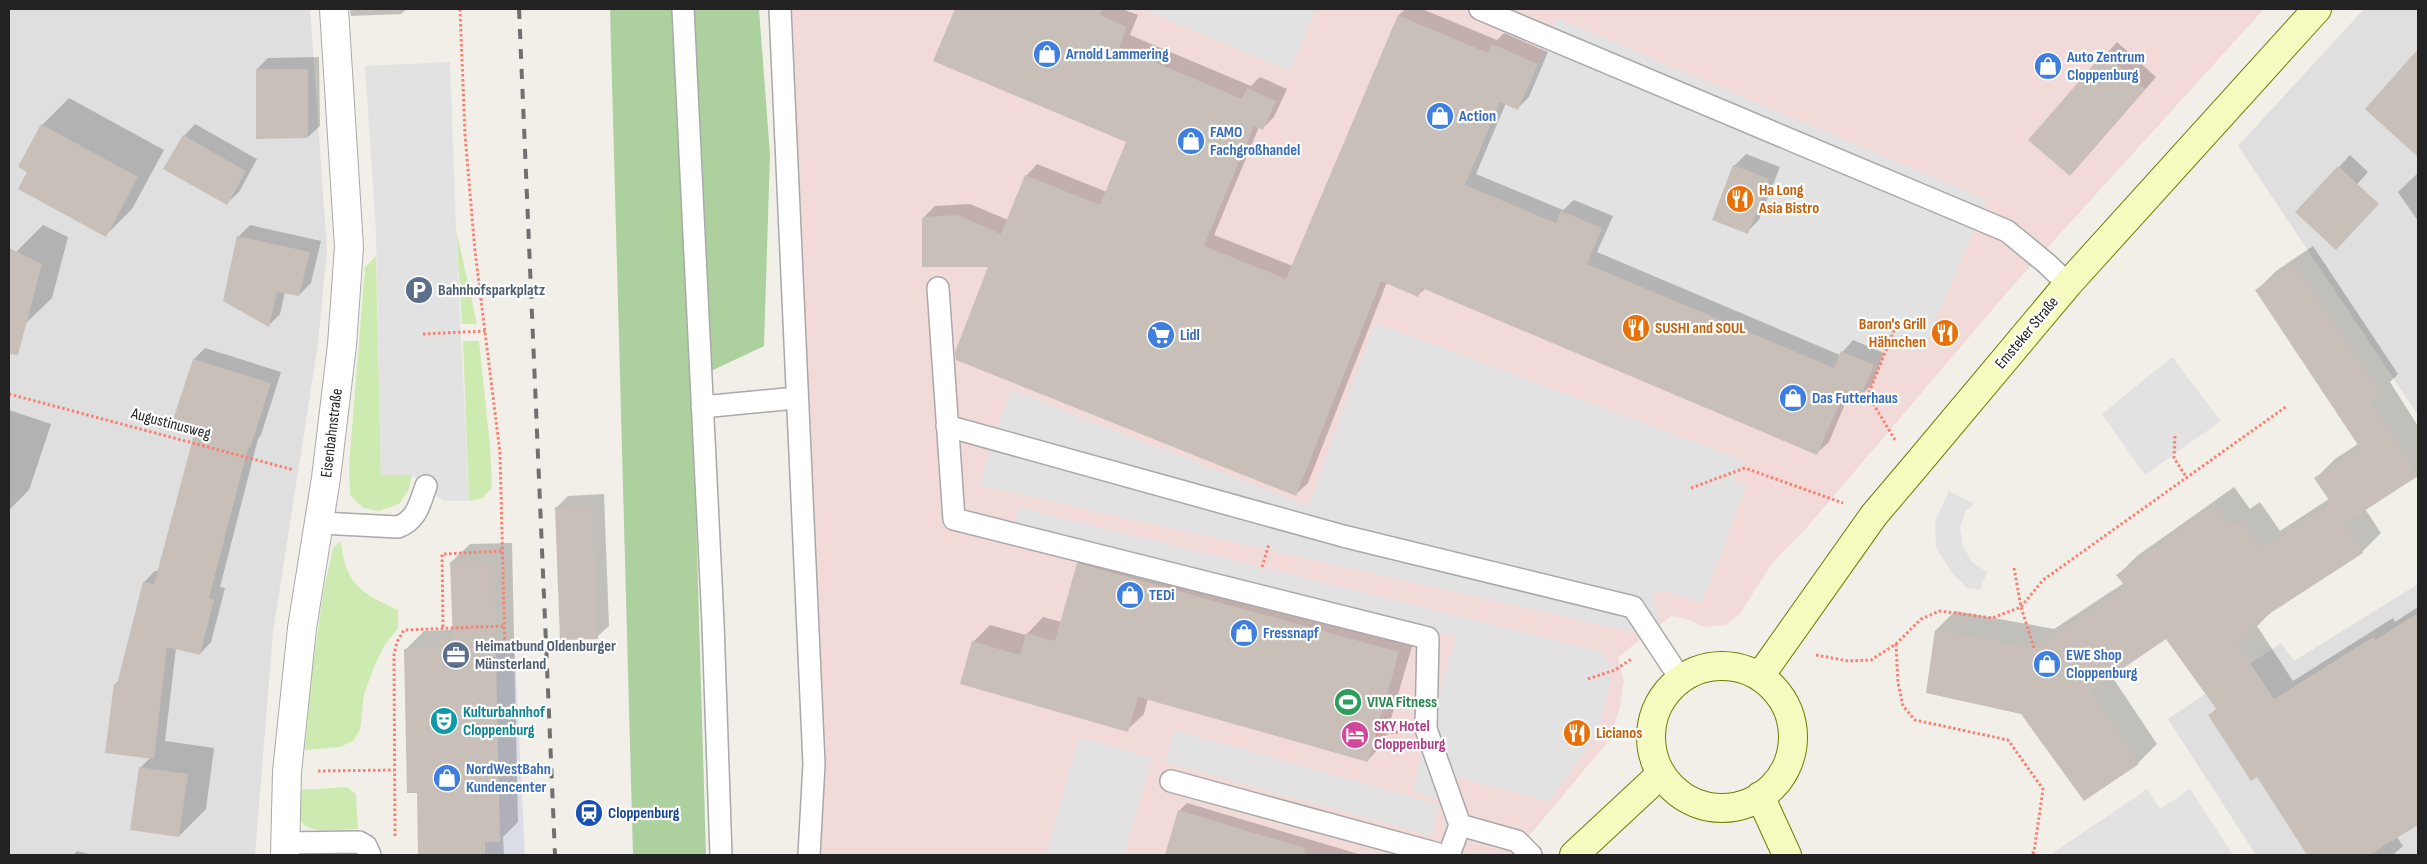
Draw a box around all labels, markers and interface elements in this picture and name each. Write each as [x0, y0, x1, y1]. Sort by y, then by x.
shop icon: Arnold Lammering [1032, 39, 1062, 69]
place label: Arnold Lammering [1065, 45, 1169, 64]
place label: Auto Zentrum Cloppenburg [2066, 48, 2145, 85]
shop icon: Auto Zentrum Cloppenburg [2033, 51, 2063, 81]
shop icon: Action [1425, 101, 1455, 131]
place label: Action [1458, 107, 1496, 126]
place label: FAMO Fachgroßhandel [1210, 123, 1300, 160]
shop icon: FAMO Fachgroßhandel [1176, 126, 1206, 156]
place label: Ha Long Asia Bistro [1758, 181, 1819, 218]
restaurant icon: Ha Long Asia Bistro [1725, 184, 1755, 214]
parking icon: Bahnhofsparkplatz [404, 275, 434, 305]
place label: Bahnhofsparkplatz [438, 281, 545, 300]
street label: Emsteker Straße [1991, 293, 2063, 373]
restaurant icon: SUSHI and SOUL [1621, 313, 1651, 343]
place label: Baron's Grill Hähnchen [1859, 315, 1926, 352]
restaurant icon: Baron's Grill Hähnchen [1930, 318, 1960, 348]
place label: SUSHI and SOUL [1655, 319, 1746, 338]
supermarket icon: Lidl [1146, 320, 1176, 350]
place label: Lidl [1180, 326, 1200, 345]
shop icon: Das Futterhaus [1778, 383, 1808, 413]
street label: Eisenbahnstraße [317, 387, 347, 479]
place label: Das Futterhaus [1812, 389, 1898, 408]
street label: Augustinusweg [128, 404, 213, 444]
shop icon: TEDi [1115, 580, 1145, 610]
place label: TEDi [1149, 586, 1174, 605]
shop icon: Fressnapf [1229, 618, 1259, 648]
place label: Fressnapf [1263, 624, 1320, 643]
place label: Heimatbund Oldenburger Münsterland [475, 637, 616, 674]
office icon: Heimatbund Oldenburger Münsterland [441, 640, 471, 670]
place label: EWE Shop Cloppenburg [2066, 646, 2138, 683]
shop icon: EWE Shop Cloppenburg [2032, 649, 2062, 679]
sports icon: VIVA Fitness [1333, 687, 1363, 717]
place label: VIVA Fitness [1367, 693, 1437, 712]
place label: Kulturbahnhof Cloppenburg [463, 703, 546, 740]
theatre icon: Kulturbahnhof Cloppenburg [429, 706, 459, 736]
place label: SKY Hotel Cloppenburg [1374, 717, 1446, 754]
restaurant icon: Licianos [1562, 718, 1592, 748]
hotel icon: SKY Hotel Cloppenburg [1340, 720, 1370, 750]
place label: Licianos [1596, 724, 1642, 743]
place label: NordWestBahn Kundencenter [466, 760, 551, 797]
shop icon: NordWestBahn Kundencenter [432, 763, 462, 793]
station icon: Cloppenburg [574, 798, 604, 828]
place label: Cloppenburg [608, 804, 680, 823]

